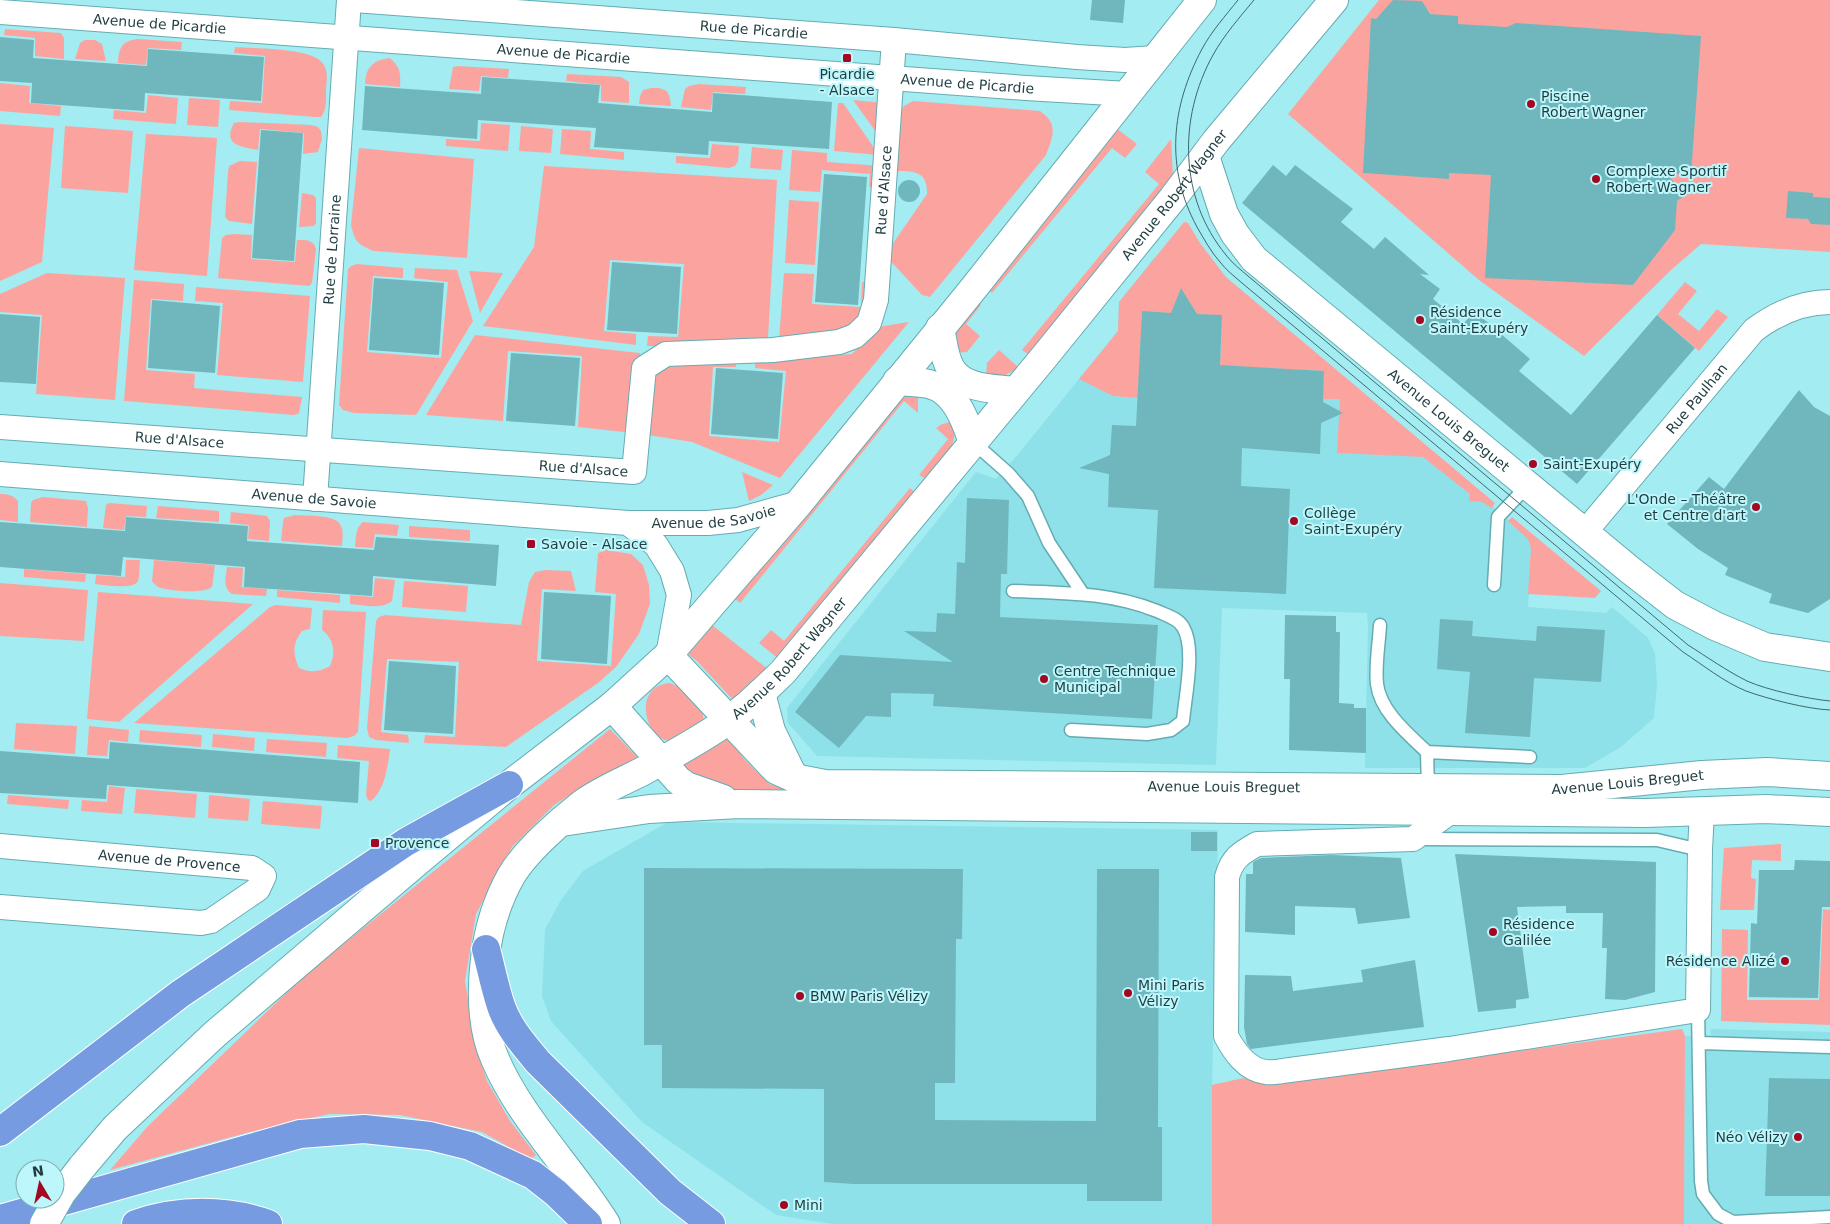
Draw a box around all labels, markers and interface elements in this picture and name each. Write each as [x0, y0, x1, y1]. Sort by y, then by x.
street label: Avenue de Picardie [92, 11, 227, 37]
street label: Rue de Picardie [699, 18, 808, 42]
street label: Avenue de Picardie [496, 41, 631, 67]
marker: Picardie - Alsace [841, 52, 853, 64]
place label: Picardie - Alsace [819, 66, 875, 98]
street label: Avenue de Picardie [900, 71, 1035, 96]
place label: Piscine Robert Wagner [1541, 88, 1646, 120]
marker: Piscine Robert Wagner [1525, 98, 1537, 110]
street label: Avenue Robert Wagner [1118, 126, 1230, 263]
street label: Rue d'Alsace [873, 145, 895, 235]
place label: Complexe Sportif Robert Wagner [1606, 163, 1728, 195]
marker: Complexe Sportif Robert Wagner [1590, 173, 1602, 185]
street label: Rue de Lorraine [320, 194, 344, 305]
place label: Résidence Saint-Exupéry [1430, 304, 1528, 336]
marker: Résidence Saint-Exupéry [1414, 314, 1426, 326]
street label: Rue Paulhan [1663, 360, 1731, 437]
street label: Avenue Louis Breguet [1385, 365, 1513, 475]
street label: Rue d'Alsace [134, 429, 225, 451]
place label: Saint-Exupéry [1543, 456, 1641, 472]
street label: Rue d'Alsace [538, 457, 629, 480]
marker: Saint-Exupéry [1527, 458, 1539, 470]
street label: Avenue de Savoie [251, 486, 377, 511]
place label: L'Onde – Théâtre et Centre d'art [1627, 491, 1747, 523]
marker: L'Onde – Théâtre et Centre d'art [1750, 501, 1762, 513]
street label: Avenue de Savoie [651, 502, 777, 531]
place label: Collège Saint-Exupéry [1304, 505, 1402, 537]
marker: Collège Saint-Exupéry [1288, 515, 1300, 527]
place label: Savoie - Alsace [541, 536, 647, 552]
marker: Savoie - Alsace [525, 538, 537, 550]
street label: Avenue Robert Wagner [729, 594, 850, 723]
place label: Centre Technique Municipal [1054, 663, 1176, 695]
marker: Centre Technique Municipal [1038, 673, 1050, 685]
street label: Avenue Louis Breguet [1552, 767, 1705, 797]
street label: Avenue Louis Breguet [1148, 778, 1301, 795]
place label: Provence [385, 835, 449, 851]
marker: Provence [369, 837, 381, 849]
street label: Avenue de Provence [98, 847, 241, 875]
place label: Résidence Galilée [1503, 916, 1575, 948]
marker: Résidence Galilée [1487, 926, 1499, 938]
place label: Résidence Alizé [1666, 953, 1775, 969]
marker: Résidence Alizé [1779, 955, 1791, 967]
place label: Mini Paris Vélizy [1138, 977, 1205, 1009]
marker: Mini Paris Vélizy [1122, 987, 1134, 999]
place label: BMW Paris Vélizy [810, 988, 928, 1004]
marker: BMW Paris Vélizy [794, 990, 806, 1002]
place label: Néo Vélizy [1715, 1129, 1788, 1145]
marker: Néo Vélizy [1792, 1131, 1804, 1143]
north arrow [15, 1159, 65, 1209]
text: N [31, 1162, 45, 1180]
place label: Mini [794, 1197, 823, 1213]
marker: Mini [778, 1199, 790, 1211]

